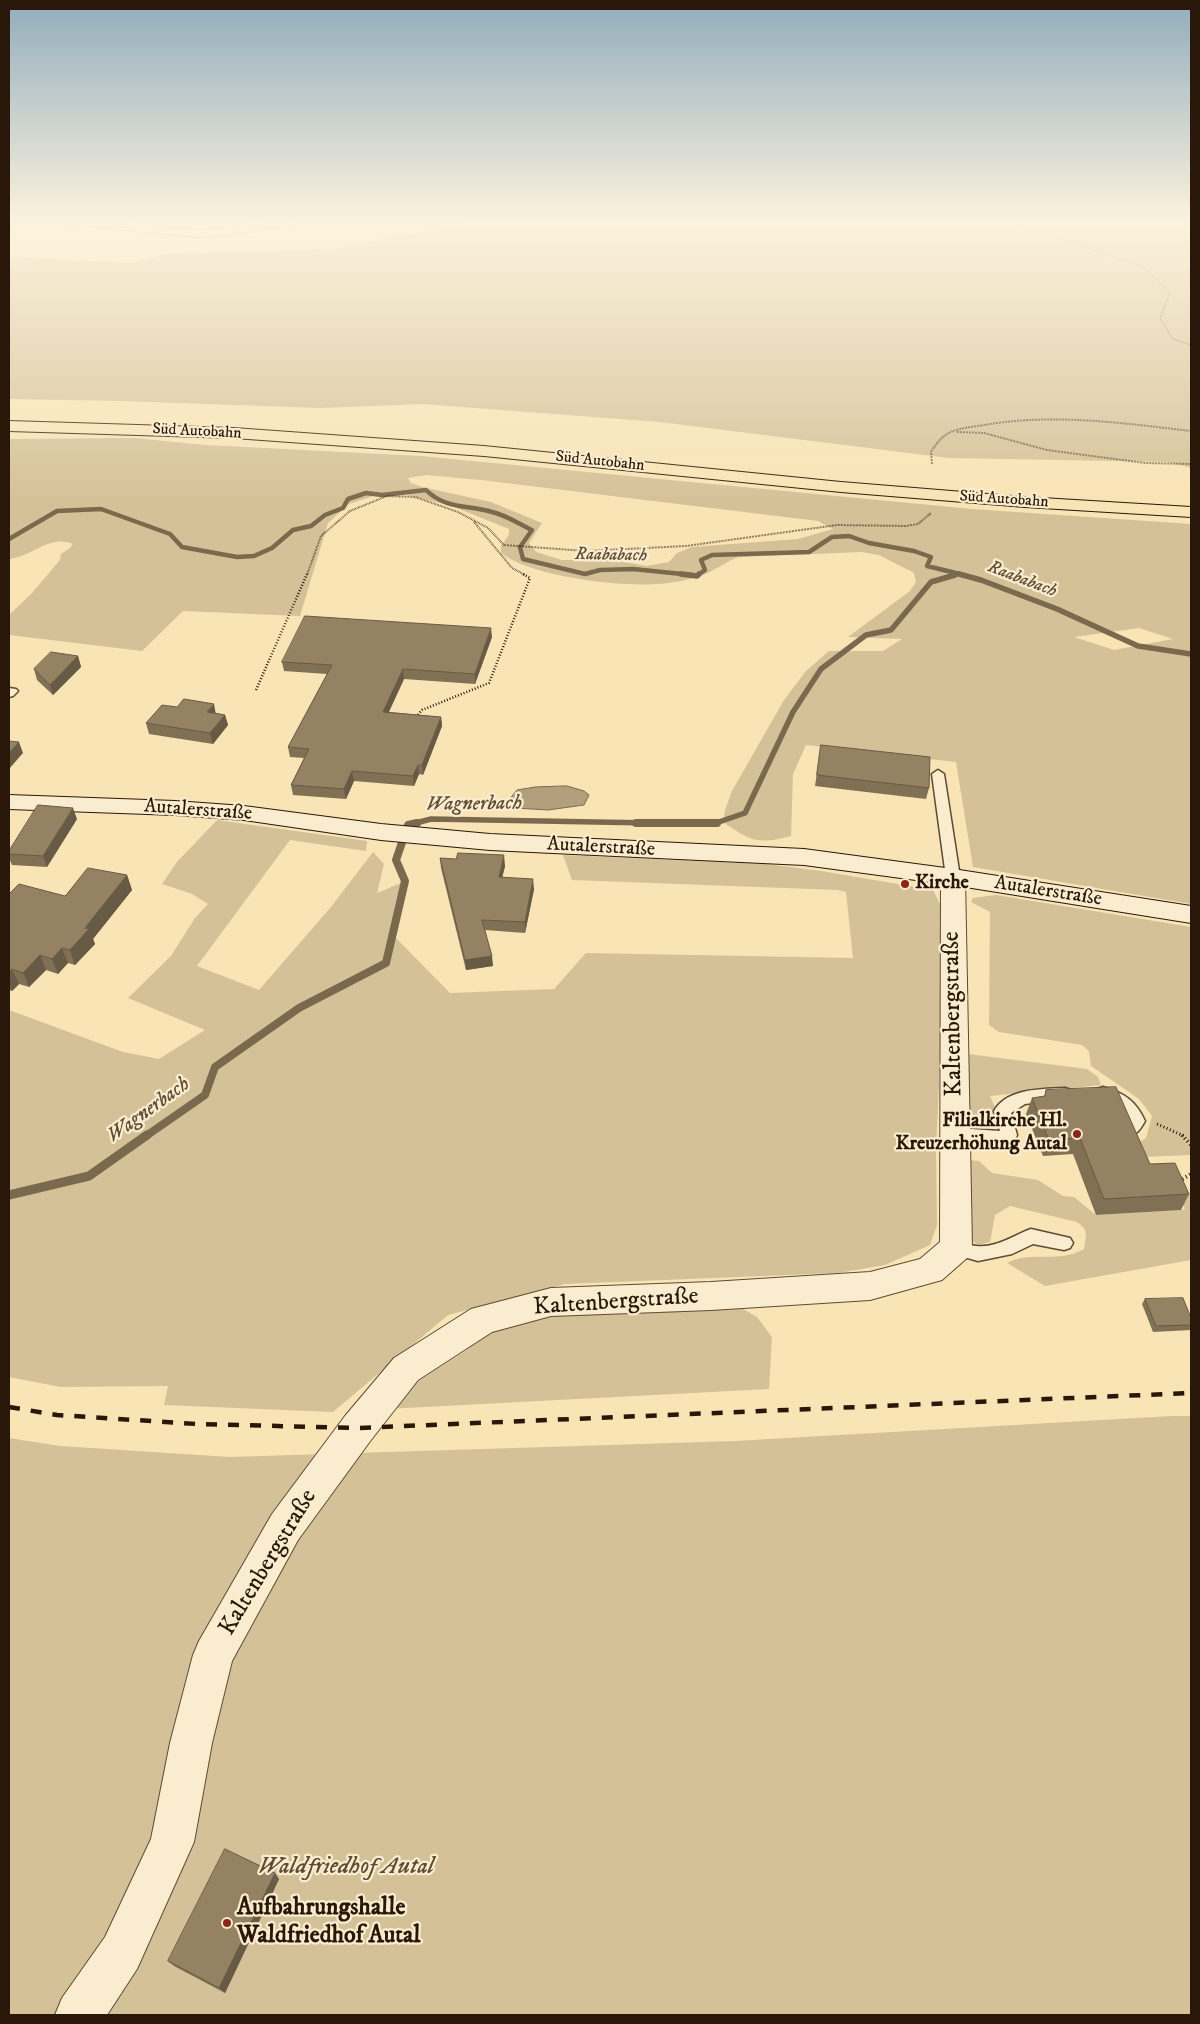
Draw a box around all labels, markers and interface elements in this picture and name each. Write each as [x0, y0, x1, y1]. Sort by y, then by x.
street label: Süd Autobahn [152, 420, 242, 444]
street label: Süd Autobahn [555, 448, 645, 476]
street label: Süd Autobahn [959, 487, 1049, 513]
water label: Raababach [575, 545, 647, 567]
water label: Raababach [984, 557, 1060, 603]
water label: Wagnerbach [426, 792, 522, 818]
street label: Autalerstraße [143, 795, 253, 827]
street label: Autalerstraße [546, 833, 656, 863]
place label: Kirche [915, 872, 969, 896]
street label: Autalerstraße [993, 872, 1103, 912]
marker: Kirche [899, 878, 911, 890]
street label: Kaltenbergstraße [938, 931, 970, 1097]
water label: Wagnerbach [103, 1072, 195, 1150]
place label: Filialkirche Hl. Kreuzerhöhung Autal [895, 1110, 1067, 1157]
marker: Filialkirche Hl. Kreuzerhöhung Autal [1071, 1128, 1083, 1140]
street label: Kaltenbergstraße [532, 1283, 700, 1323]
street label: Kaltenbergstraße [214, 1485, 324, 1641]
park label: Waldfriedhof Autal [258, 1854, 434, 1882]
place label: Aufbahrungshalle Waldfriedhof Autal [237, 1895, 420, 1951]
marker: Aufbahrungshalle Waldfriedhof Autal [221, 1917, 233, 1929]

